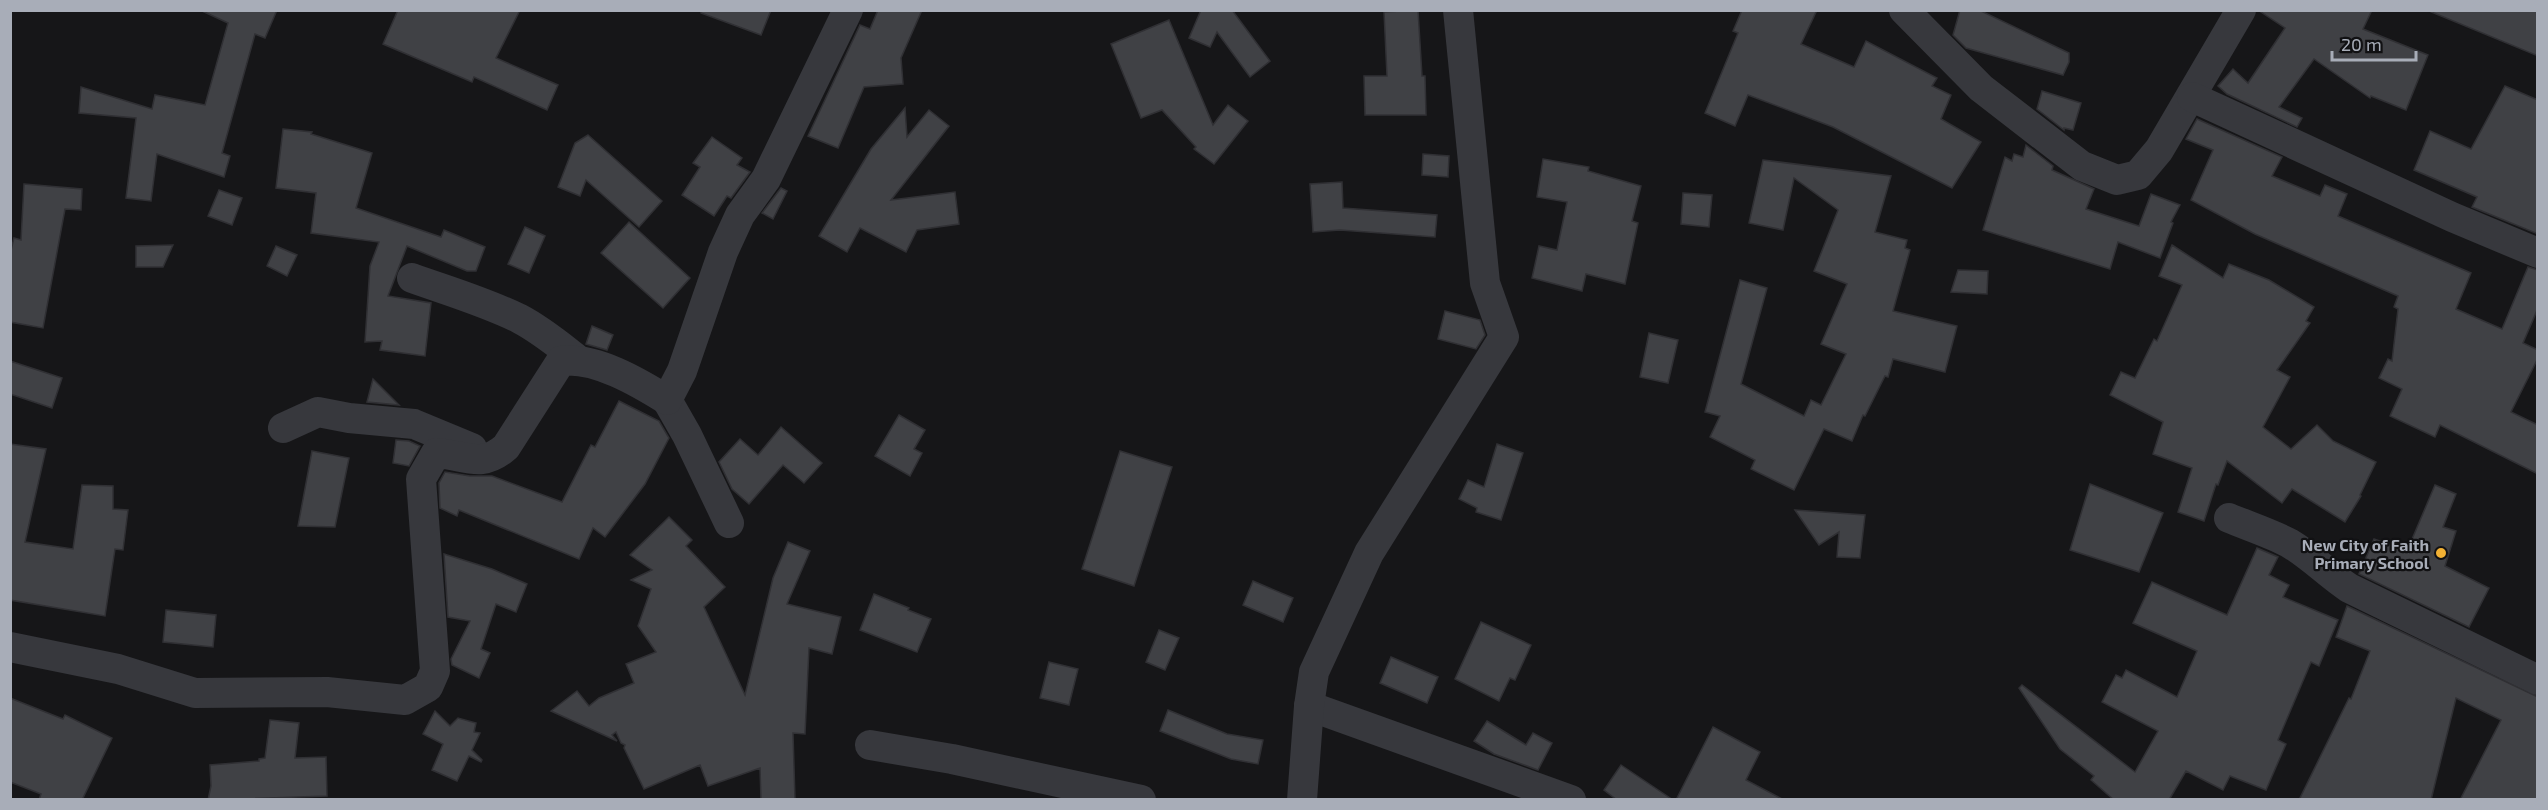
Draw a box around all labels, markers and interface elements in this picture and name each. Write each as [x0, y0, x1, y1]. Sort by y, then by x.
scale bar [2332, 24, 2416, 62]
text: 20 m [2341, 33, 2382, 55]
place label: New City of Faith Primary School [2302, 535, 2430, 573]
marker: New City of Faith Primary School [2434, 546, 2448, 560]

